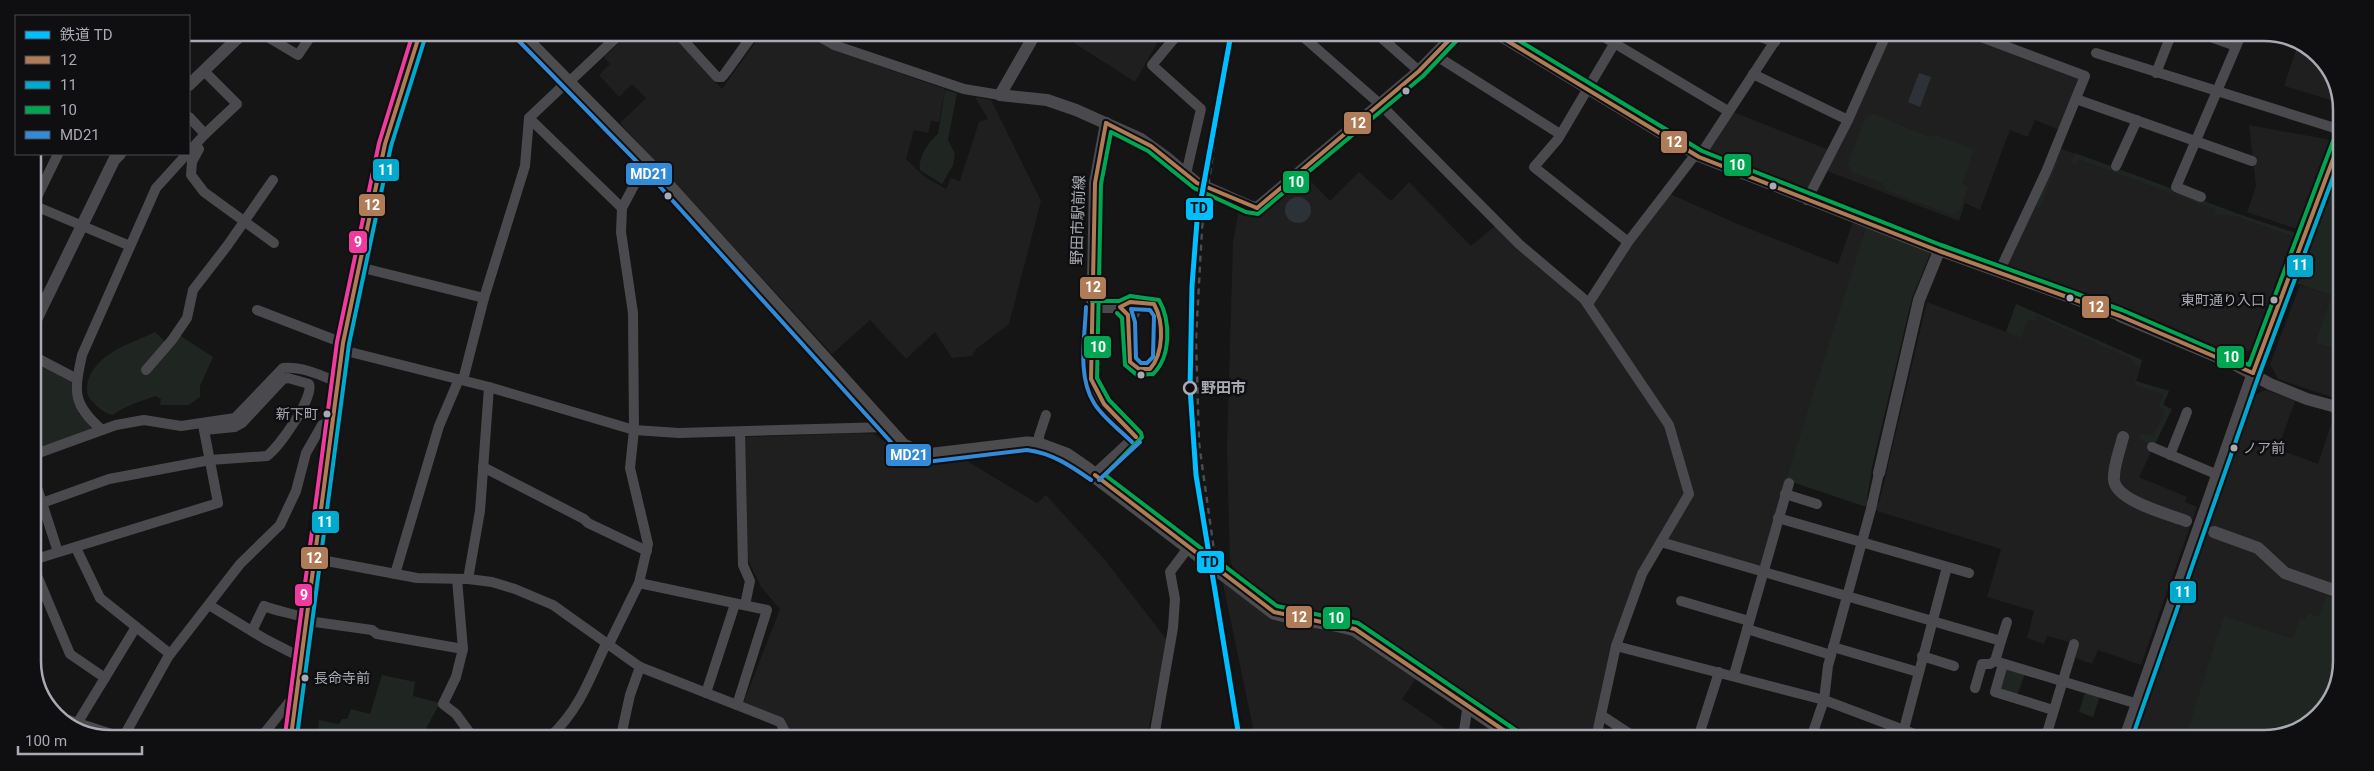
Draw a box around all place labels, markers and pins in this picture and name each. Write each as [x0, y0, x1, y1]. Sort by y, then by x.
unlabelled marker [1401, 86, 1411, 96]
unlabelled marker [1768, 181, 1778, 191]
unlabelled marker [663, 191, 673, 201]
place label: 東町通り入口 [2181, 292, 2265, 308]
unlabelled marker [2065, 293, 2075, 303]
marker: 東町通り入口 [2269, 295, 2279, 305]
unlabelled marker [1136, 370, 1146, 380]
place label: 野田市 [1201, 379, 1246, 397]
marker: 野田市 [1183, 381, 1197, 395]
place label: 新下町 [276, 406, 318, 422]
marker: 新下町 [322, 409, 332, 419]
place label: ノア前 [2243, 440, 2285, 456]
marker: ノア前 [2229, 443, 2239, 453]
place label: 長命寺前 [314, 670, 370, 686]
marker: 長命寺前 [300, 673, 310, 683]

